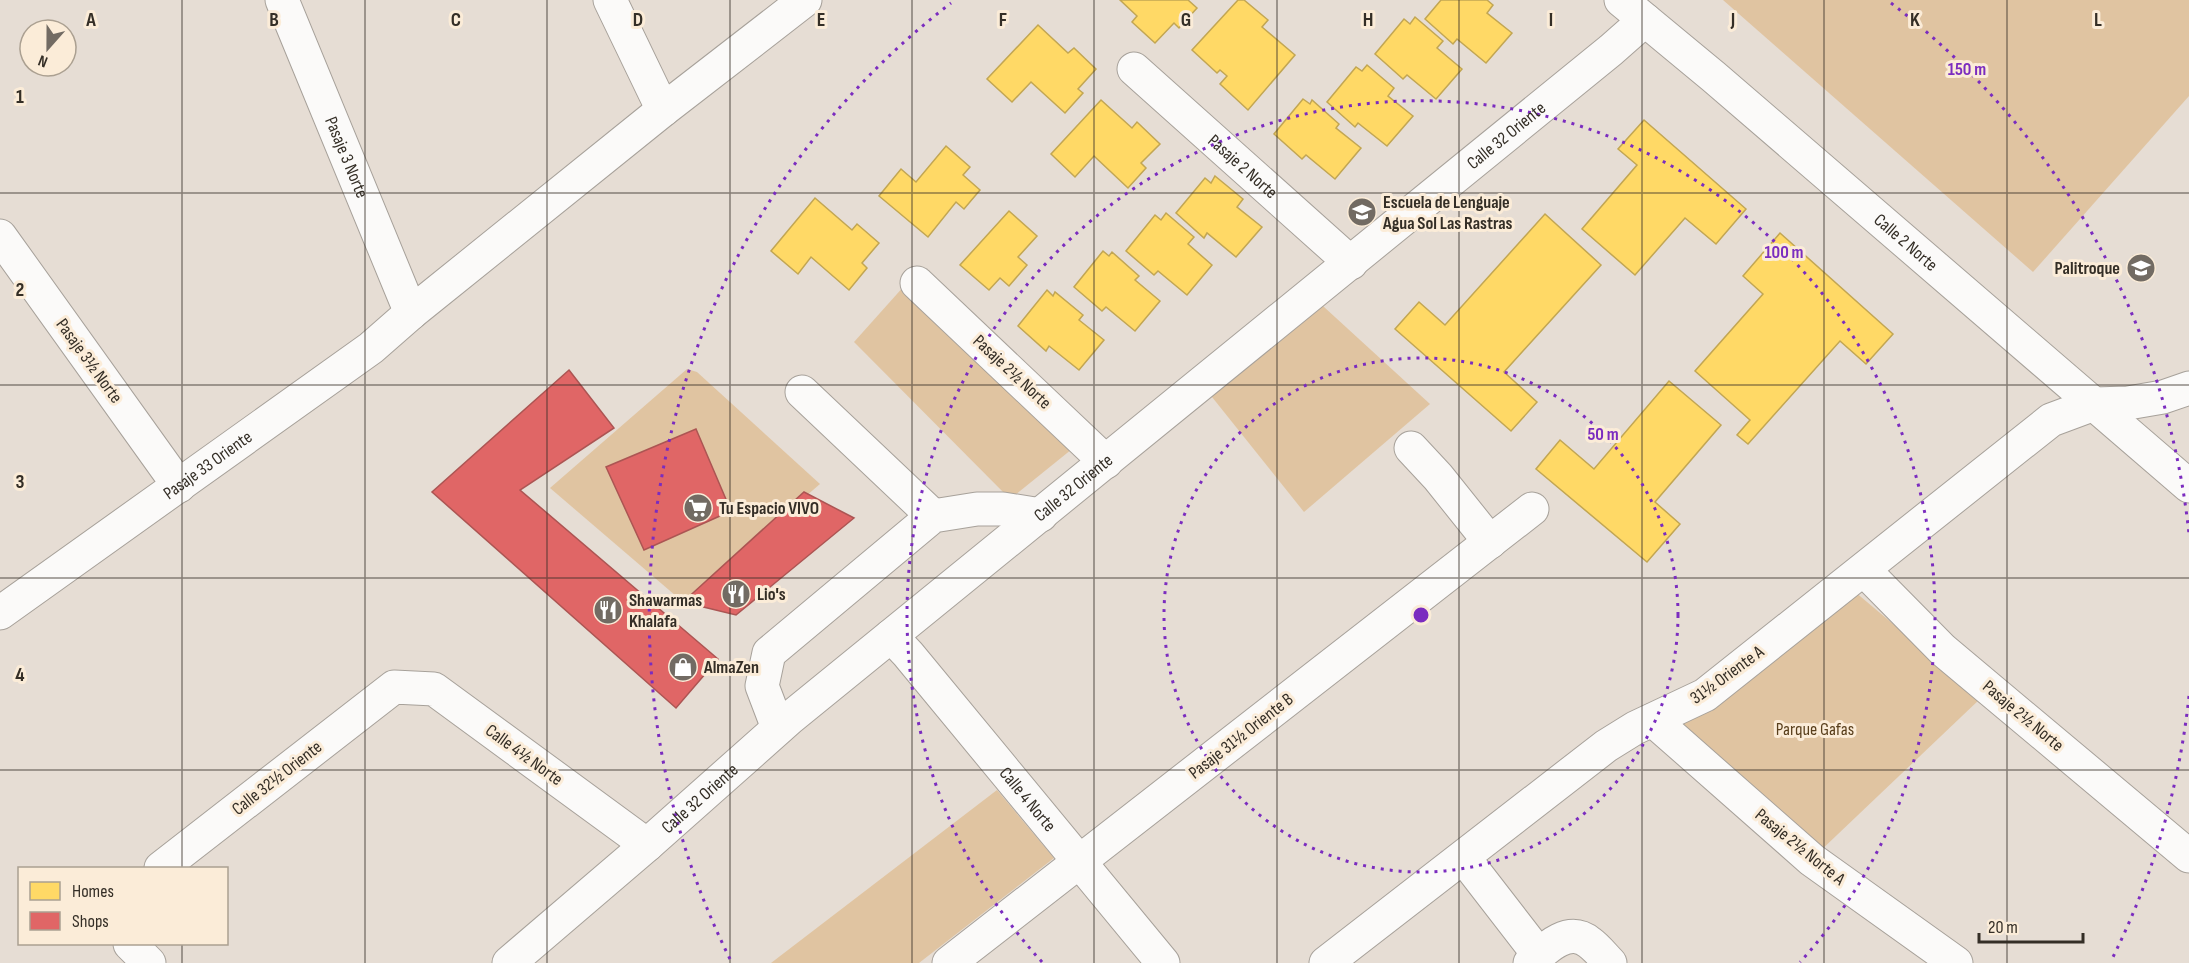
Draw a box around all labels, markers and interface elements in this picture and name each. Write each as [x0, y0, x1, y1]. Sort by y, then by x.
text: A [85, 8, 96, 32]
text: B [269, 8, 279, 32]
text: C [451, 8, 461, 32]
text: D [633, 8, 643, 32]
text: E [817, 8, 825, 32]
text: F [999, 8, 1007, 32]
text: G [1181, 8, 1191, 32]
text: H [1363, 8, 1373, 32]
text: I [1549, 8, 1553, 32]
text: J [1730, 8, 1735, 32]
text: K [1910, 8, 1920, 32]
text: L [2094, 8, 2102, 32]
north arrow [18, 18, 78, 78]
text: N [36, 50, 51, 71]
text: 150 m [1948, 59, 1986, 80]
text: 1 [16, 85, 24, 109]
street label: Calle 32 Oriente [1463, 97, 1550, 174]
street label: Pasaje 3 Norte [321, 113, 373, 201]
street label: Pasaje 2 Norte [1204, 130, 1282, 203]
place label: Escuela de Lenguaje Agua Sol Las Rastras [1382, 192, 1513, 234]
school or university icon: Escuela de Lenguaje Agua Sol Las Rastras [1346, 196, 1378, 228]
street label: Calle 2 Norte [1870, 209, 1942, 275]
text: 100 m [1765, 242, 1804, 263]
school or university icon: Palitroque [2125, 252, 2157, 284]
place label: Palitroque [2055, 258, 2120, 279]
text: 2 [16, 278, 24, 302]
street label: Pasaje 3½ Norte [51, 315, 127, 407]
street label: Pasaje 2½ Norte [969, 331, 1055, 413]
text: 50 m [1587, 424, 1619, 445]
street label: Pasaje 33 Oriente [159, 426, 256, 504]
street label: Calle 32 Oriente [1030, 449, 1117, 526]
text: 3 [16, 470, 25, 494]
supermarket icon: Tu Espacio VIVO [682, 492, 714, 524]
place label: Tu Espacio VIVO [719, 498, 819, 519]
restaurant icon: Lio's [720, 578, 752, 610]
place label: Lio's [757, 584, 786, 605]
place label: Shawarmas Khalafa [629, 590, 702, 632]
restaurant icon: Shawarmas Khalafa [592, 594, 624, 626]
centre of rings [1411, 605, 1431, 625]
street label: 31½ Oriente A [1686, 641, 1768, 709]
shop icon: AlmaZen [667, 651, 699, 683]
place label: AlmaZen [703, 657, 759, 678]
text: 4 [15, 663, 25, 687]
street label: Pasaje 2½ Norte [1978, 676, 2068, 756]
street label: Pasaje 31½ Oriente B [1185, 689, 1297, 783]
park label: Parque Gafas [1776, 719, 1854, 740]
street label: Calle 4½ Norte [481, 720, 567, 790]
street label: Calle 32½ Oriente [228, 736, 326, 820]
street label: Calle 32 Oriente [657, 759, 742, 838]
street label: Calle 4 Norte [995, 763, 1061, 836]
street label: Pasaje 2½ Norte A [1751, 804, 1849, 890]
legend [18, 867, 228, 945]
text: Homes [72, 881, 114, 902]
scale bar [1979, 906, 2082, 944]
text: Shops [72, 911, 109, 932]
text: 20 m [1988, 917, 2018, 938]

